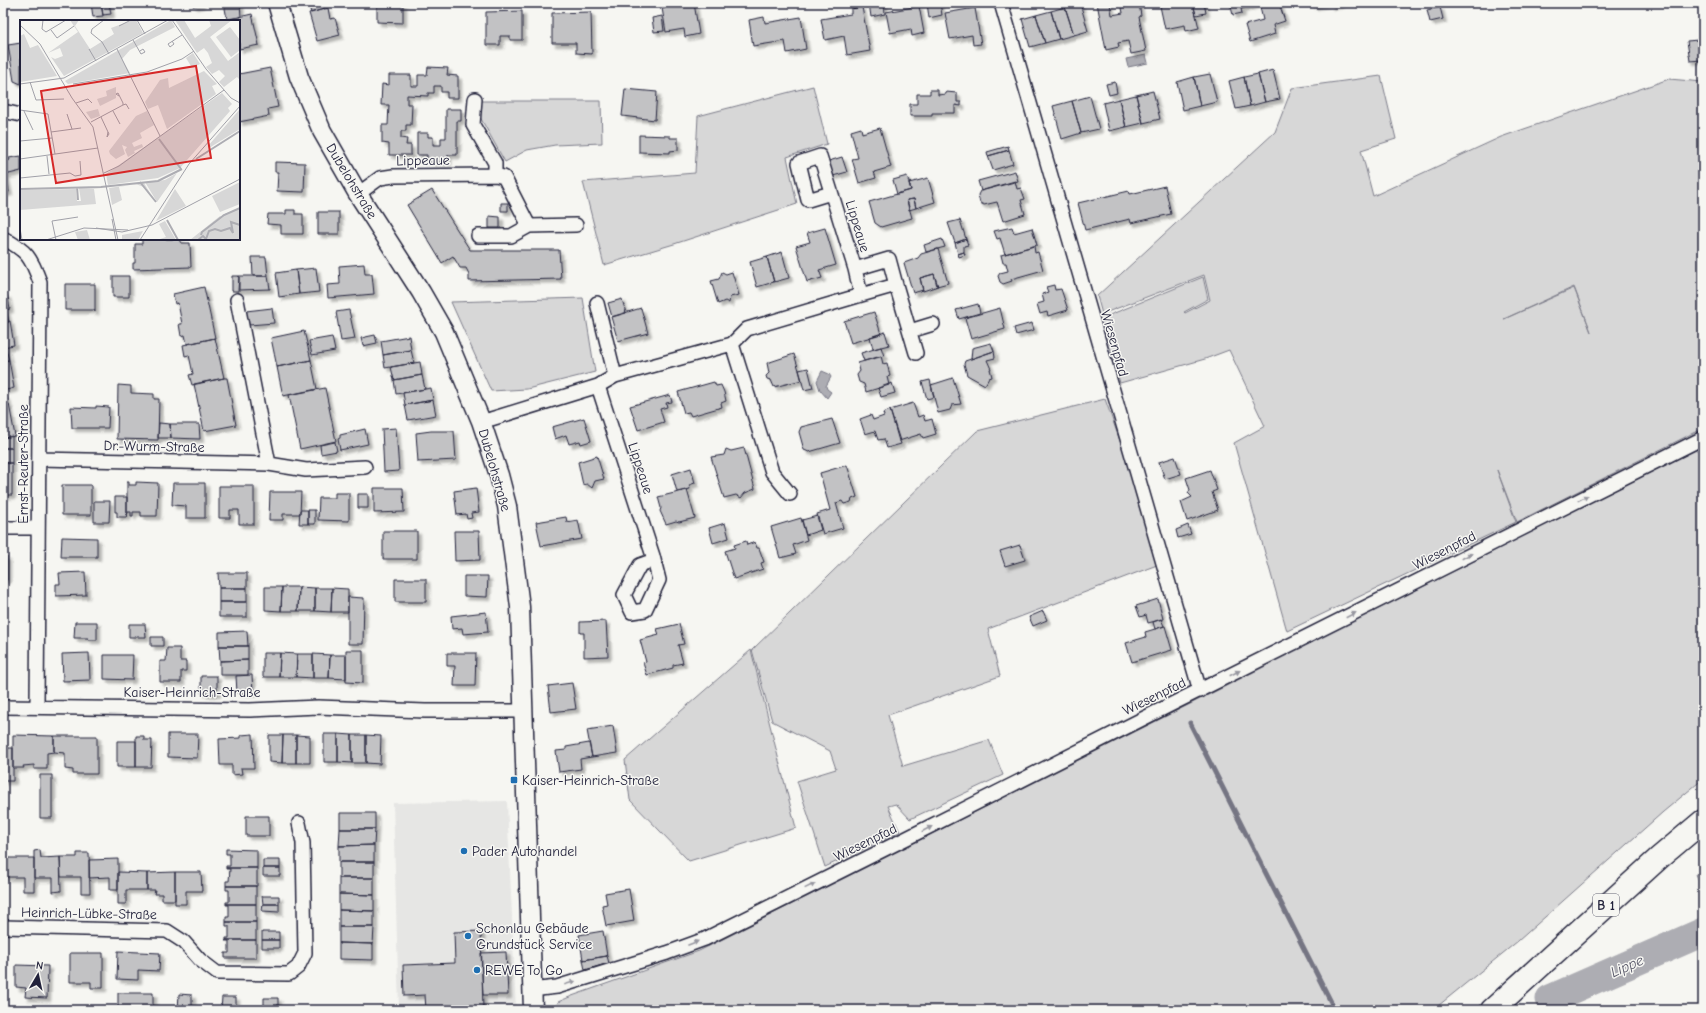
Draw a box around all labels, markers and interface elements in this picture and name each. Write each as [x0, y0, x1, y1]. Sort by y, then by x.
inset map [20, 20, 240, 240]
street label: Dubelohstraße [322, 140, 381, 222]
street label: Lippeaue [396, 152, 450, 169]
street label: Lippeaue [842, 198, 873, 254]
street label: Wiesenpfad [1097, 308, 1132, 378]
street label: Ernst-Reuter-Straße [15, 404, 32, 524]
street label: Dubelohstraße [475, 427, 514, 513]
street label: Dr.-Wurm-Straße [103, 437, 205, 456]
street label: Lippeaue [624, 440, 657, 496]
one-way arrow [1578, 495, 1589, 501]
street label: Wiesenpfad [1410, 527, 1479, 574]
one-way arrow [1462, 553, 1473, 559]
one-way arrow [1345, 612, 1357, 618]
one-way arrow [1229, 670, 1241, 676]
street label: Wiesenpfad [1120, 674, 1189, 719]
street label: Kaiser-Heinrich-Straße [124, 684, 260, 701]
place label: Kaiser-Heinrich-Straße [522, 772, 659, 789]
marker: Kaiser-Heinrich-Straße [509, 775, 519, 785]
street label: Wiesenpfad [831, 820, 900, 865]
one-way arrow [921, 826, 932, 832]
place label: Pader Autohandel [472, 843, 577, 860]
marker: Pader Autohandel [459, 846, 469, 856]
one-way arrow [804, 883, 816, 889]
road number: B 1 [1593, 894, 1619, 916]
street label: Heinrich-Lübke-Straße [21, 904, 157, 923]
place label: Schonlau Gebäude Grundstück Service [476, 920, 592, 953]
marker: Schonlau Gebäude Grundstück Service [463, 931, 473, 941]
one-way arrow [688, 940, 700, 946]
water label: Lippe [1608, 951, 1647, 981]
north arrow [18, 955, 58, 995]
text: N [35, 959, 44, 973]
place label: REWE To Go [485, 962, 563, 979]
marker: REWE To Go [472, 965, 482, 975]
one-way arrow [564, 980, 576, 986]

